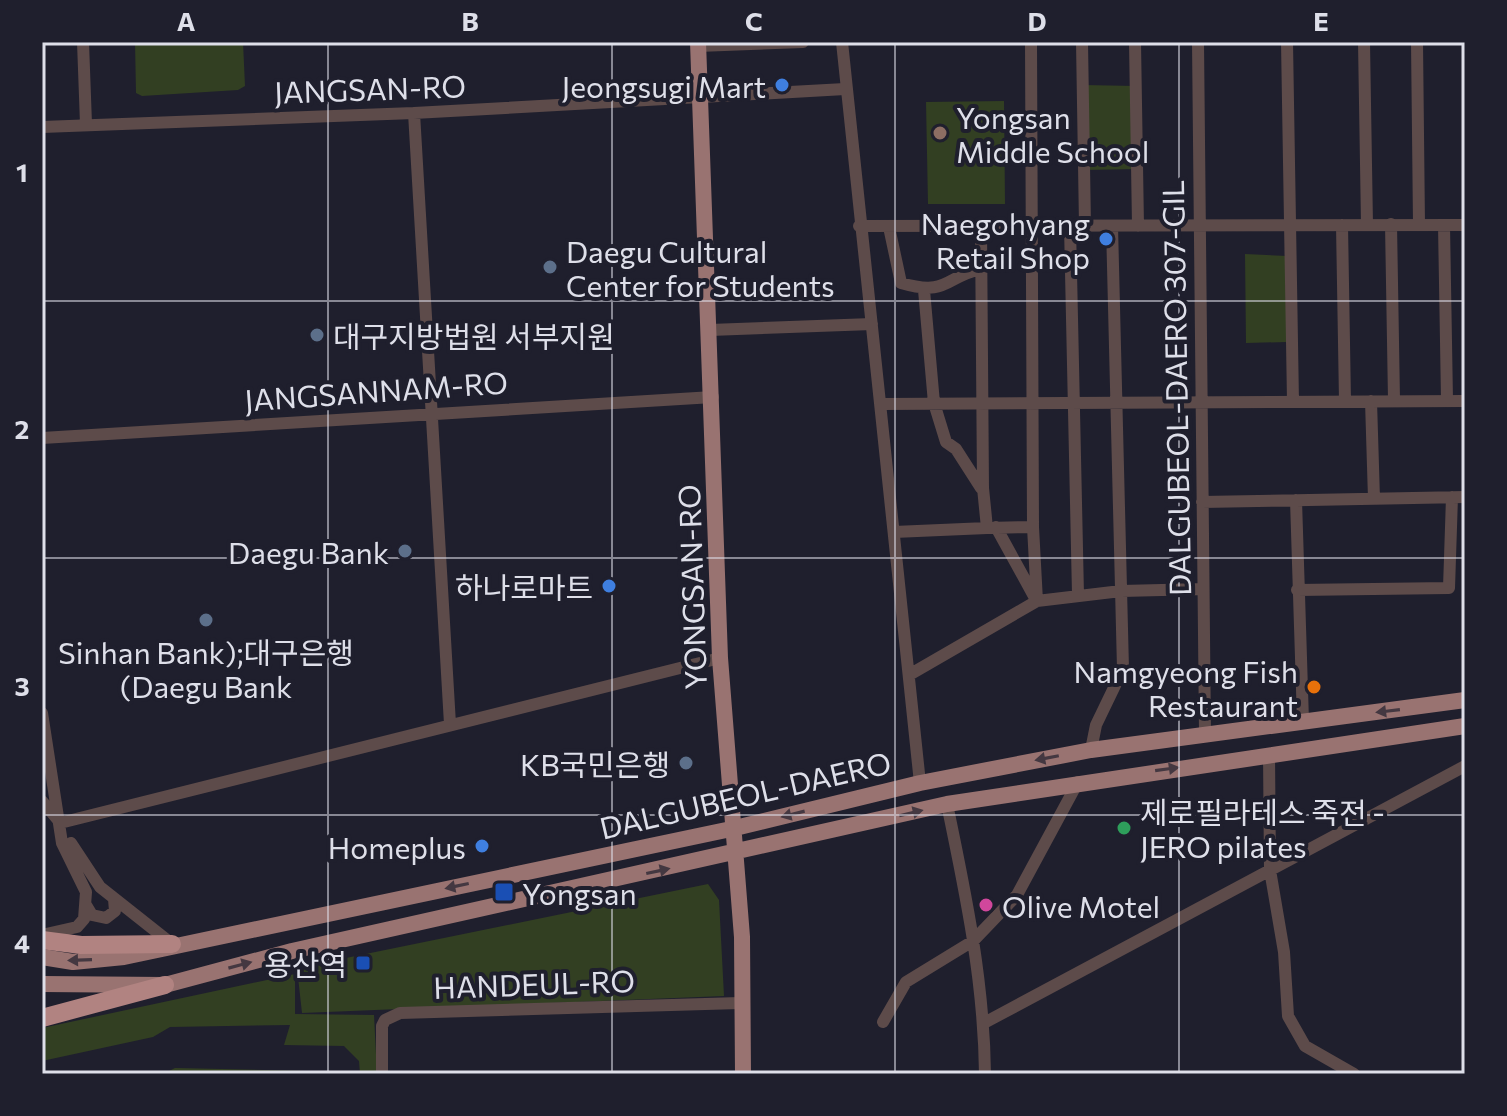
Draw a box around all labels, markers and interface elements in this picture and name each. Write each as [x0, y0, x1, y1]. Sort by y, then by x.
text: A [177, 5, 196, 36]
text: B [461, 5, 479, 36]
text: C [745, 5, 763, 36]
text: D [1027, 5, 1047, 36]
text: E [1313, 5, 1329, 36]
street label: JANGSAN-RO [274, 66, 466, 110]
place label: Jeongsugi Mart [562, 67, 766, 104]
marker: Jeongsugi Mart [773, 76, 791, 94]
place label: Yongsan Middle School [956, 98, 1149, 169]
marker: Yongsan Middle School [931, 124, 949, 142]
text: 1 [16, 156, 28, 187]
street label: DALGUBEOL-DAERO 307-GIL [1153, 180, 1197, 596]
place label: Naegohyang Retail Shop [921, 204, 1090, 275]
marker: Naegohyang Retail Shop [1097, 230, 1115, 248]
place label: Daegu Cultural Center for Students [566, 232, 835, 303]
marker: Daegu Cultural Center for Students [541, 258, 559, 276]
place label: 대구지방법원 서부지원 [333, 317, 615, 354]
marker: 대구지방법원 서부지원 [308, 326, 326, 344]
street label: JANGSANNAM-RO [243, 362, 509, 418]
text: 2 [15, 413, 29, 444]
street label: YONGSAN-RO [669, 484, 713, 690]
place label: Daegu Bank [228, 533, 389, 570]
marker: Daegu Bank [396, 542, 414, 560]
place label: 하나로마트 [455, 568, 593, 605]
marker: 하나로마트 [600, 577, 618, 595]
marker: Sinhan Bank);대구은행 (Daegu Bank [197, 611, 215, 629]
place label: Sinhan Bank);대구은행 (Daegu Bank [58, 633, 354, 704]
place label: Namgyeong Fish Restaurant [1074, 652, 1298, 723]
text: 3 [14, 670, 30, 701]
marker: Namgyeong Fish Restaurant [1305, 678, 1323, 696]
one-way arrow [1375, 704, 1400, 717]
street label: DALGUBEOL-DAERO [596, 742, 894, 846]
place label: KB국민은행 [520, 745, 670, 782]
one-way arrow [1034, 753, 1059, 765]
marker: KB국민은행 [677, 754, 695, 772]
one-way arrow [1155, 762, 1180, 775]
place label: 제로필라테스 죽전 - JERO pilates [1140, 793, 1385, 864]
one-way arrow [899, 806, 924, 819]
one-way arrow [781, 808, 806, 820]
marker: 제로필라테스 죽전 - JERO pilates [1115, 819, 1133, 837]
place label: Homeplus [328, 828, 466, 865]
marker: Homeplus [473, 837, 491, 855]
one-way arrow [645, 864, 670, 877]
place label: Yongsan [522, 874, 637, 911]
one-way arrow [444, 880, 469, 893]
marker: Yongsan [493, 881, 515, 903]
place label: Olive Motel [1002, 887, 1160, 924]
marker: Olive Motel [977, 896, 995, 914]
text: 4 [14, 927, 30, 958]
place label: 용산역 [264, 945, 347, 982]
one-way arrow [67, 954, 92, 967]
marker: 용산역 [354, 954, 372, 972]
one-way arrow [229, 958, 253, 971]
street label: HANDEUL-RO [433, 961, 635, 1005]

